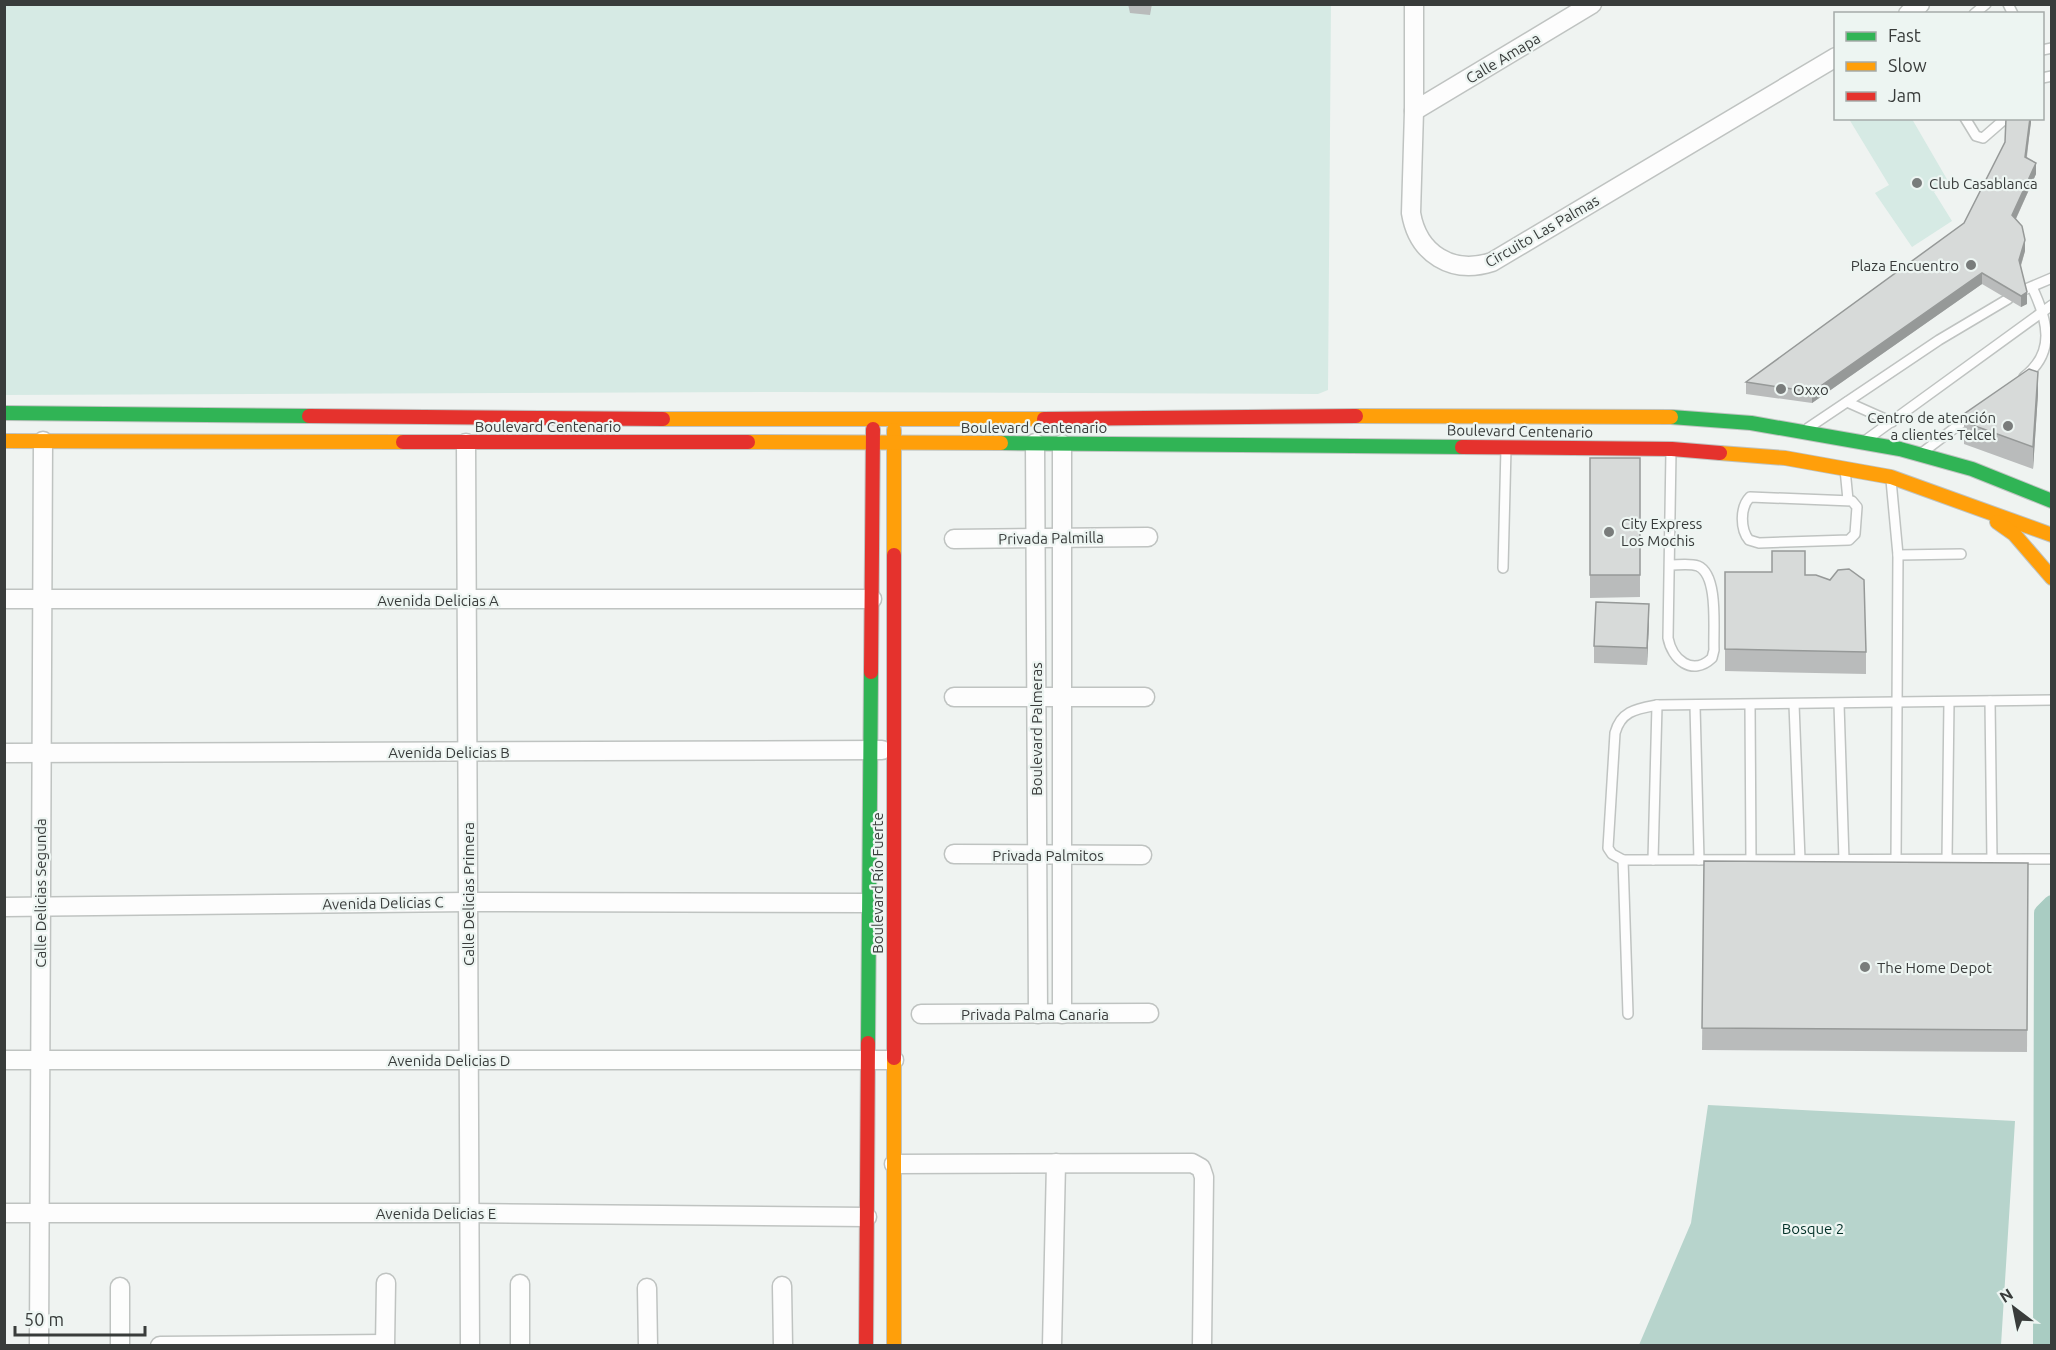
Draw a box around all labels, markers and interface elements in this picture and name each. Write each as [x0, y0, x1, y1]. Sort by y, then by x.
legend [1834, 12, 2044, 120]
text: Fast [1888, 25, 1921, 45]
street label: Calle Amapa [1463, 29, 1543, 87]
text: Slow [1888, 55, 1927, 75]
text: Jam [1888, 85, 1922, 105]
place label: Club Casablanca [1929, 175, 2038, 192]
marker: Club Casablanca [1910, 176, 1924, 190]
street label: Circuito Las Palmas [1482, 191, 1602, 271]
place label: Plaza Encuentro [1851, 257, 1959, 274]
marker: Plaza Encuentro [1964, 258, 1978, 272]
place label: Oxxo [1793, 381, 1829, 398]
marker: Oxxo [1774, 382, 1788, 396]
place label: Centro de atención a clientes Telcel [1867, 409, 1996, 443]
street label: Boulevard Centenario [475, 418, 621, 435]
street label: Boulevard Centenario [961, 419, 1107, 436]
marker: Centro de atención a clientes Telcel [2001, 419, 2015, 433]
street label: Boulevard Centenario [1447, 421, 1593, 441]
place label: City Express Los Mochis [1621, 515, 1702, 549]
marker: City Express Los Mochis [1602, 525, 1616, 539]
street label: Privada Palmilla [998, 529, 1104, 547]
street label: Avenida Delicias A [377, 592, 499, 609]
street label: Boulevard Palmeras [1028, 662, 1045, 796]
street label: Avenida Delicias B [388, 744, 510, 761]
street label: Boulevard Río Fuerte [869, 812, 886, 954]
street label: Calle Delicias Segunda [32, 818, 49, 968]
street label: Calle Delicias Primera [460, 822, 477, 966]
street label: Privada Palmitos [992, 847, 1104, 864]
street label: Avenida Delicias C [322, 893, 444, 913]
place label: The Home Depot [1877, 959, 1992, 976]
marker: The Home Depot [1858, 960, 1872, 974]
street label: Privada Palma Canaria [961, 1006, 1109, 1023]
street label: Avenida Delicias D [388, 1052, 510, 1069]
street label: Avenida Delicias E [376, 1205, 496, 1222]
park label: Bosque 2 [1782, 1220, 1844, 1237]
north arrow [1984, 1278, 2044, 1338]
text: N [1996, 1284, 2016, 1306]
scale bar [15, 1299, 146, 1337]
text: 50 m [24, 1309, 64, 1329]

